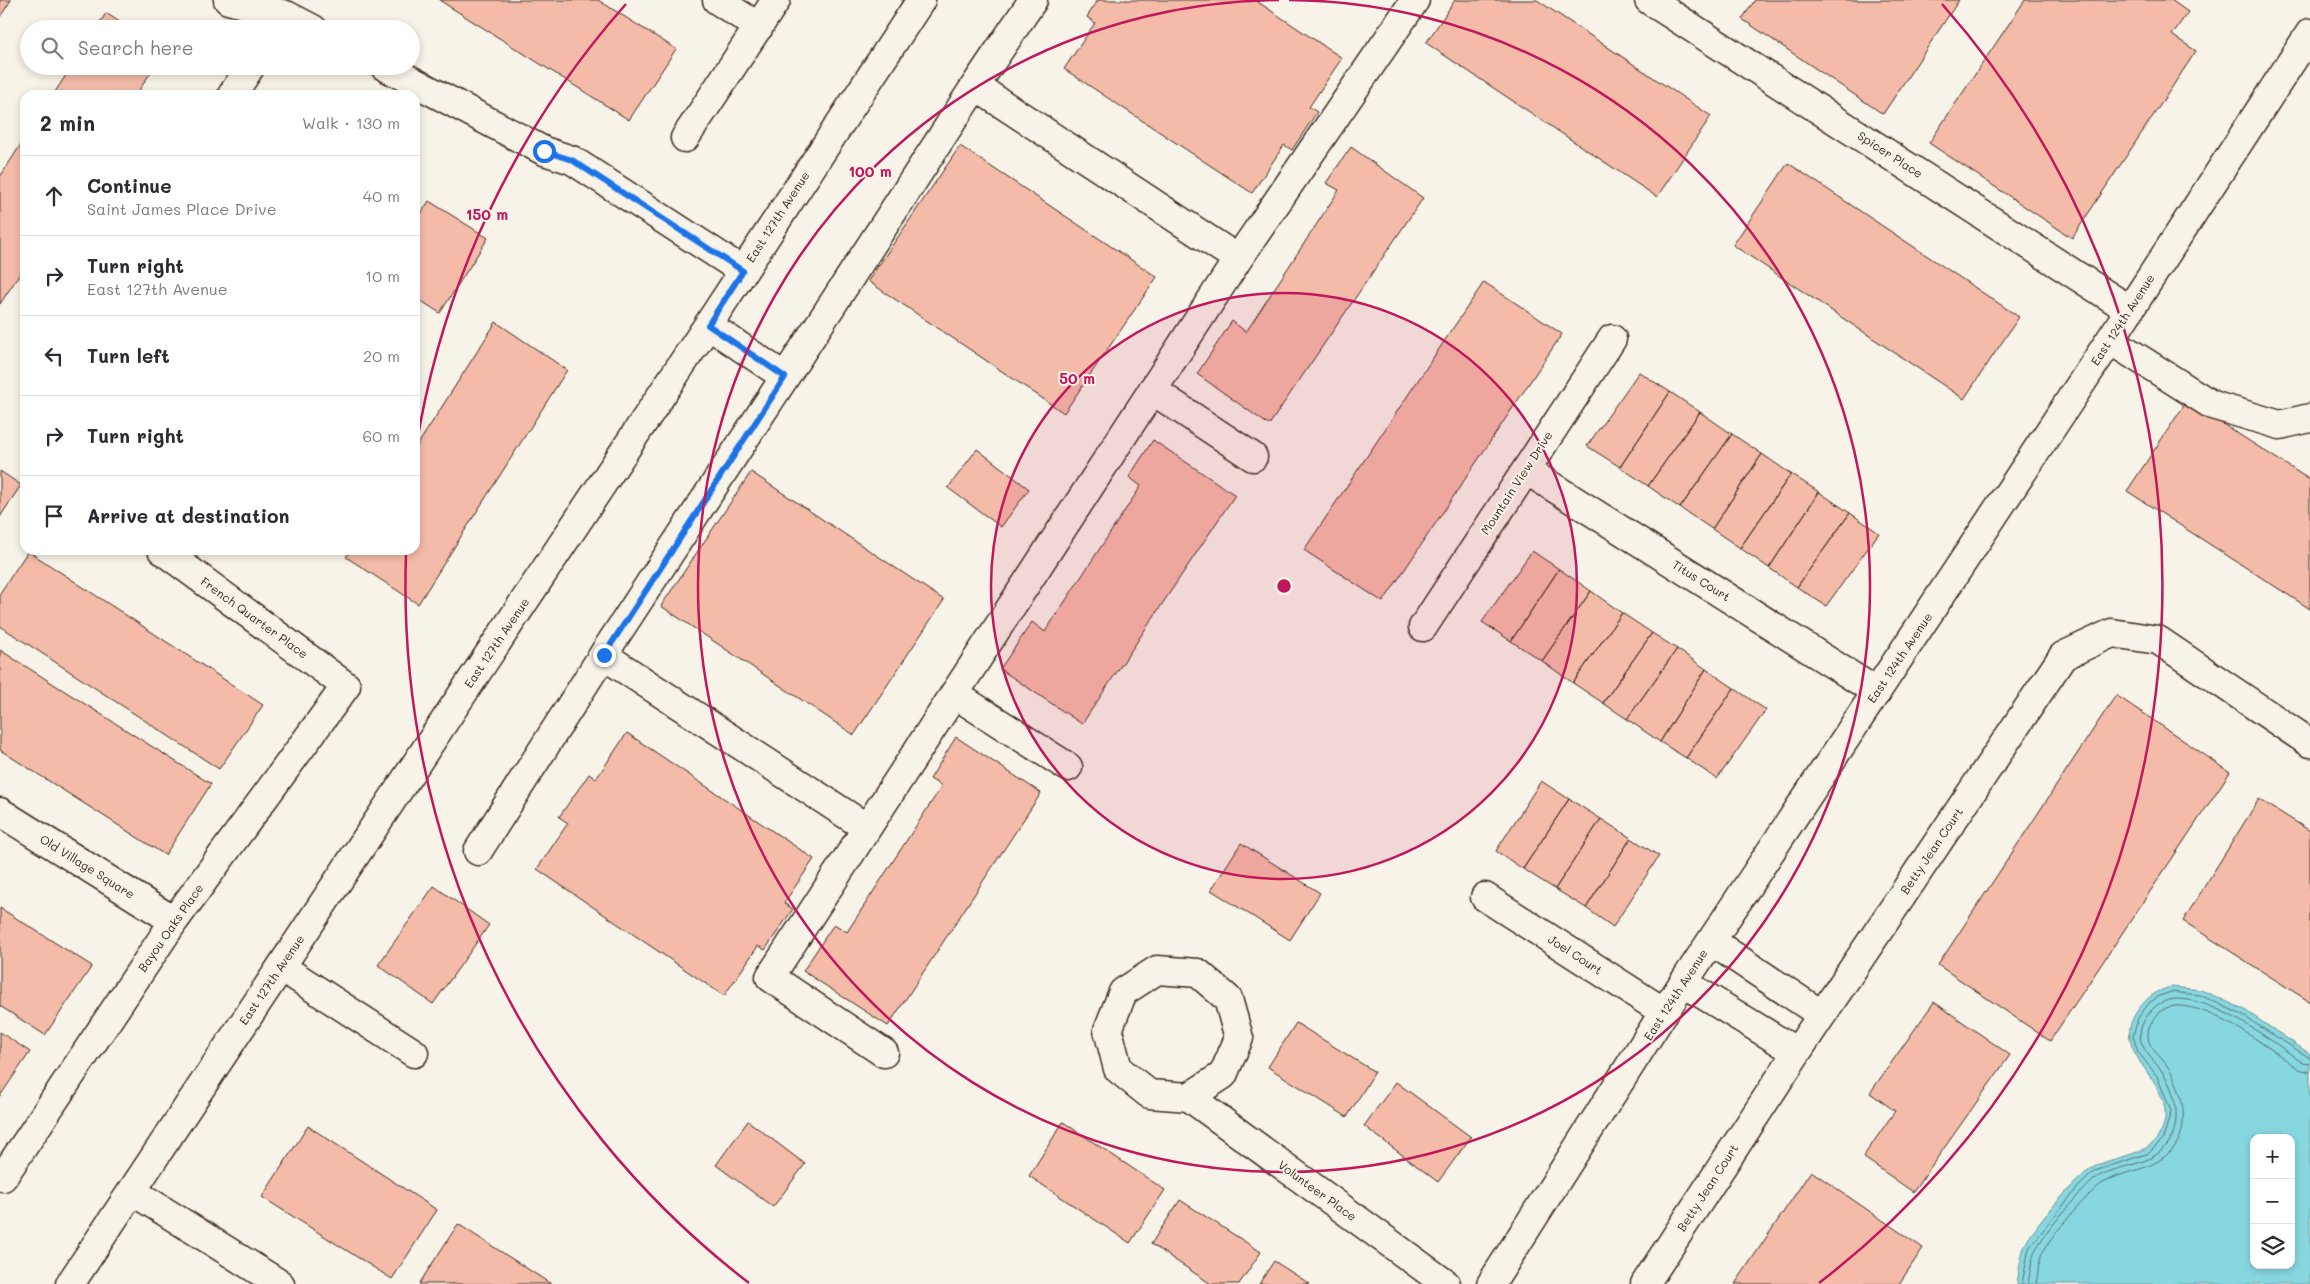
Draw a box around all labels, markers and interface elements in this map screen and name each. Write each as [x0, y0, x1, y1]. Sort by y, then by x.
search box [20, 20, 420, 75]
icon: search [38, 34, 66, 62]
text: Search here [78, 35, 194, 60]
text: 2 min [40, 109, 95, 136]
text: Walk · 130 m [302, 112, 400, 133]
street label: Spicer Place [1855, 127, 1926, 181]
route start [533, 140, 556, 163]
text: 100 m [848, 161, 892, 181]
street label: East 127th Avenue [742, 168, 813, 265]
text: Continue [87, 173, 172, 198]
icon: ahead [40, 182, 68, 210]
text: 40 m [363, 185, 400, 206]
text: Saint James Place Drive [87, 198, 277, 219]
text: 150 m [466, 204, 508, 224]
text: Turn right [87, 253, 184, 278]
icon: right [40, 262, 68, 290]
text: 10 m [365, 265, 400, 286]
street label: East 124th Avenue [2087, 271, 2158, 368]
text: East 127th Avenue [87, 278, 228, 299]
icon: left [40, 342, 68, 370]
text: Turn left [87, 343, 170, 368]
text: 20 m [363, 345, 400, 366]
text: 50 m [1059, 368, 1095, 388]
icon: right [40, 422, 68, 450]
text: Turn right [87, 423, 184, 448]
text: 60 m [363, 425, 400, 446]
street label: Mountain View Drive [1477, 428, 1556, 537]
icon: arrive [40, 502, 68, 530]
text: Arrive at destination [87, 503, 290, 528]
street label: Titus Court [1670, 556, 1734, 604]
street label: French Quarter Place [198, 573, 311, 662]
centre of rings [1275, 577, 1293, 595]
street label: East 127th Avenue [460, 594, 532, 691]
street label: East 124th Avenue [1863, 609, 1935, 706]
route end [593, 644, 616, 667]
street label: Betty Jean Court [1896, 804, 1966, 897]
street label: Old Village Square [37, 830, 138, 902]
street label: Bayou Oaks Place [134, 880, 207, 975]
street label: East 127th Avenue [235, 931, 307, 1028]
street label: Joel Court [1545, 931, 1606, 978]
street label: East 124th Avenue [1640, 946, 1711, 1043]
map controls [2250, 1134, 2295, 1269]
button: + [2250, 1134, 2295, 1179]
street label: Betty Jean Court [1673, 1141, 1741, 1234]
street label: Volunteer Place [1275, 1156, 1360, 1224]
button: − [2250, 1179, 2295, 1224]
button: layers [2250, 1224, 2295, 1269]

